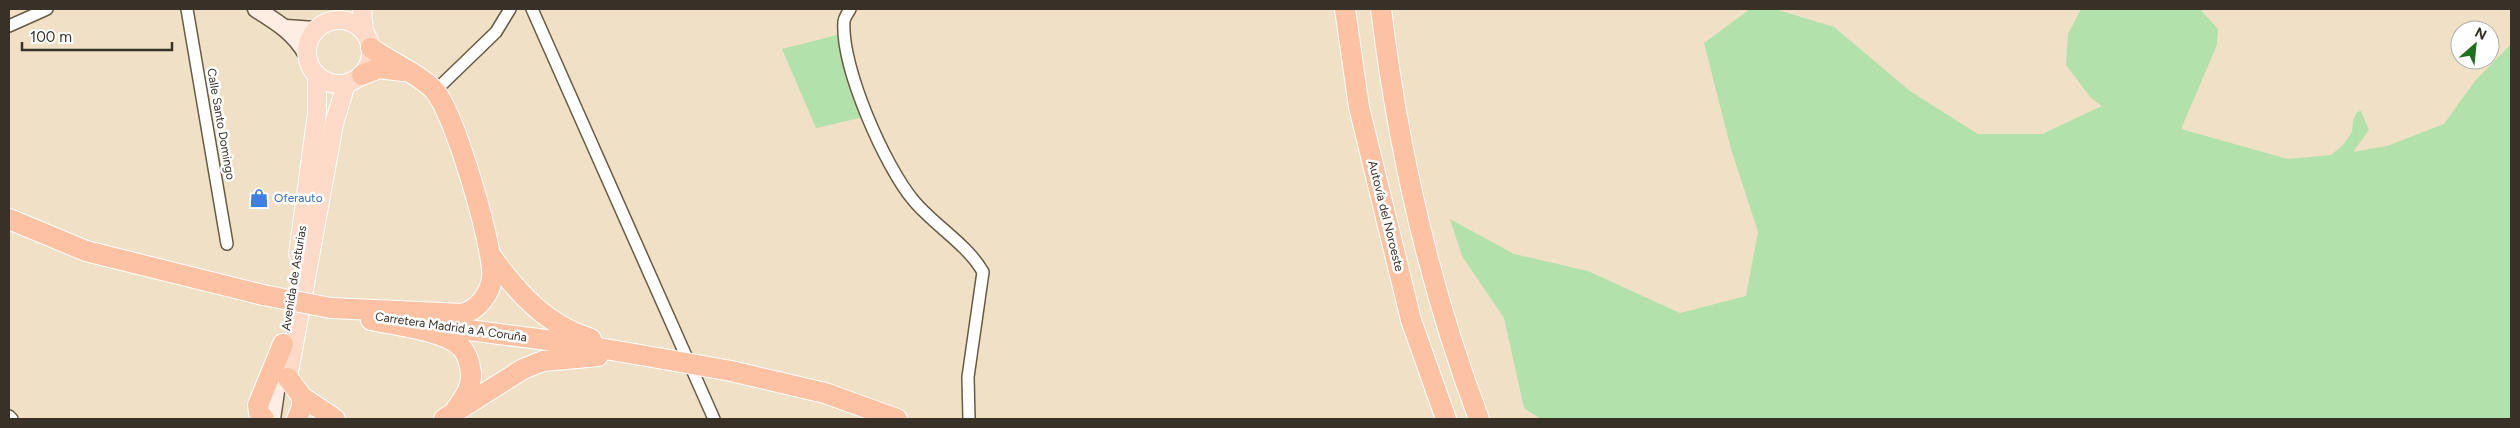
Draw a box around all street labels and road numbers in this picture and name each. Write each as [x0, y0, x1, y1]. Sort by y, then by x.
street label: Calle Santo Domingo [204, 67, 238, 181]
street label: Autovía del Noroeste [1365, 159, 1407, 273]
street label: Avenida de Asturias [279, 224, 309, 332]
street label: Carretera Madrid a A Coruña [374, 309, 528, 345]

